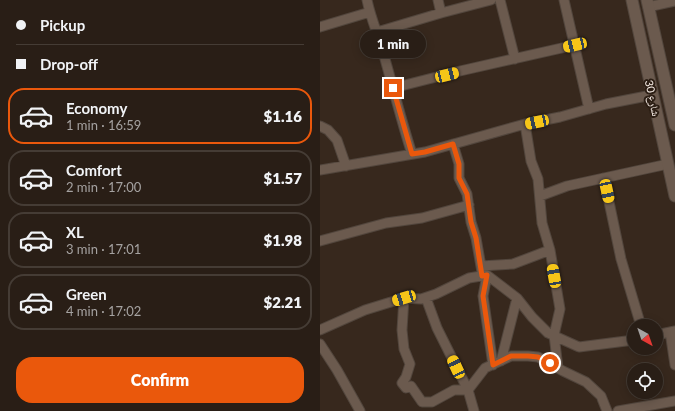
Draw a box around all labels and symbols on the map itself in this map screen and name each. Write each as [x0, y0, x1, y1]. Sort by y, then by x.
callout: 1 min [360, 30, 426, 58]
car [562, 36, 588, 54]
car [434, 66, 460, 84]
route end [384, 79, 402, 97]
street label: شارع 30 [642, 79, 663, 117]
car [524, 114, 550, 130]
car [599, 178, 615, 204]
car [546, 263, 562, 289]
car [391, 289, 417, 307]
north arrow [627, 319, 663, 355]
car [445, 354, 467, 380]
route start [541, 354, 559, 372]

